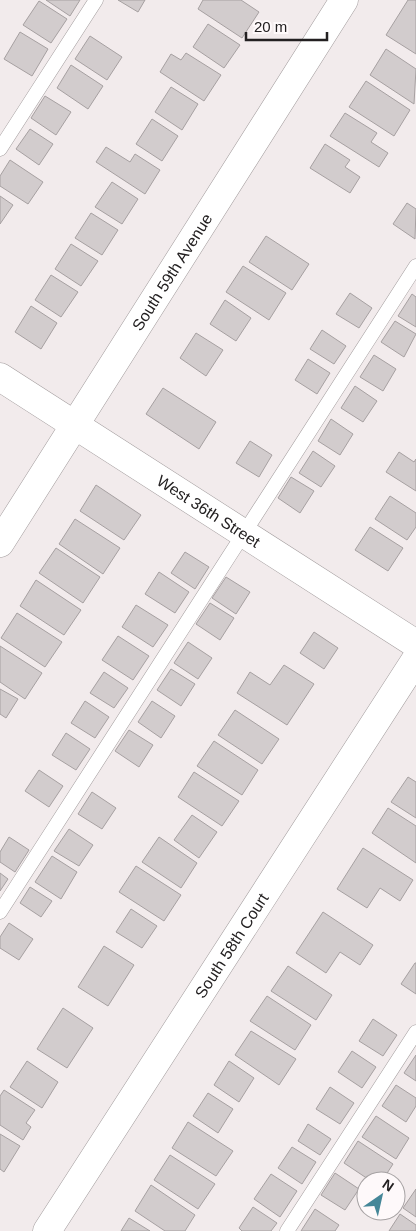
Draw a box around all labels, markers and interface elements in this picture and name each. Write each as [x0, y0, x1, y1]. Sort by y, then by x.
scale bar [246, 10, 327, 42]
text: 20 m [254, 18, 287, 35]
street label: South 59th Avenue [128, 210, 215, 333]
street label: West 36th Street [154, 472, 264, 551]
street label: South 58th Court [191, 889, 272, 1001]
north arrow [356, 1171, 406, 1221]
text: N [380, 1176, 397, 1195]

